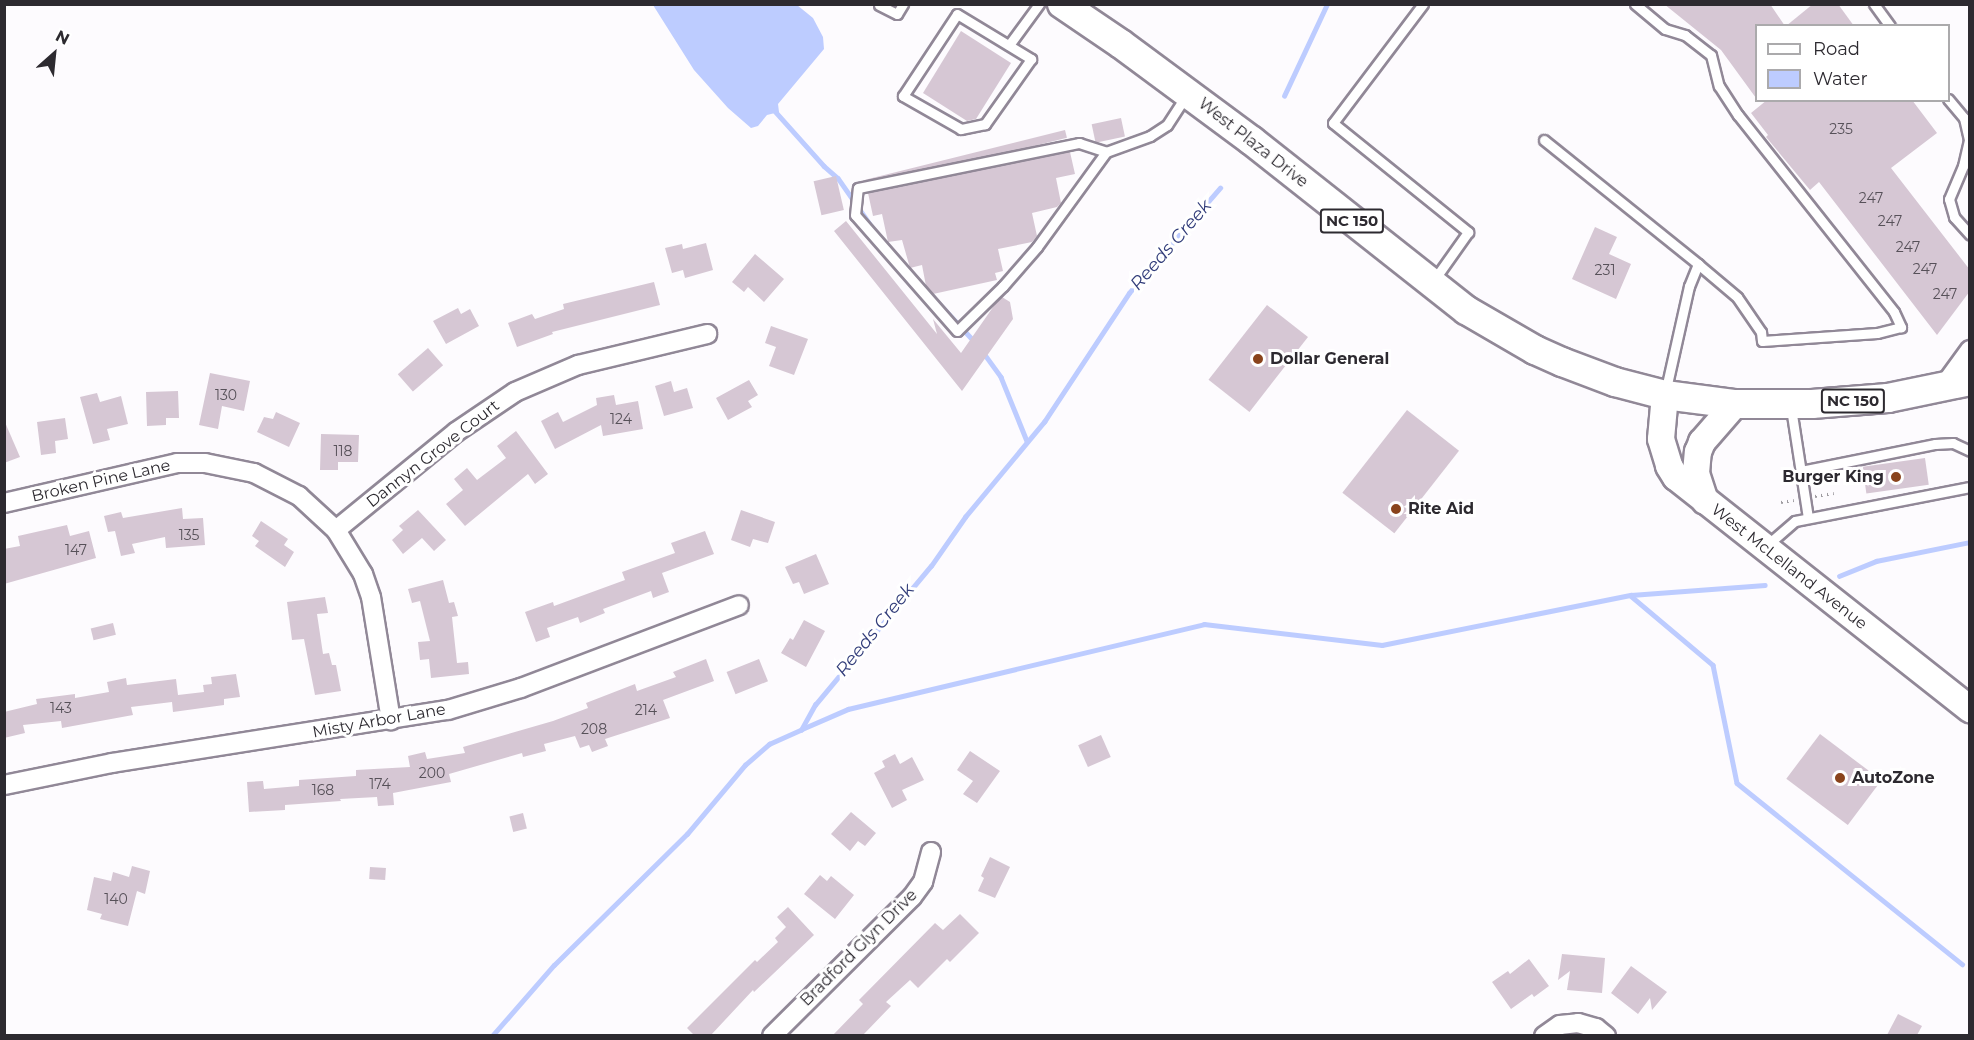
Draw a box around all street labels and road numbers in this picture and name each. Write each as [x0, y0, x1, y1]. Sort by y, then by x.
street label: West Plaza Drive [1194, 94, 1312, 192]
road number: NC 150 [1319, 209, 1385, 233]
road number: NC 150 [1820, 389, 1886, 413]
street label: Dannyn Grove Court [363, 396, 503, 512]
street label: Broken Pine Lane [30, 456, 172, 506]
street label: West McLelland Avenue [1707, 500, 1871, 634]
street label: Misty Arbor Lane [311, 700, 447, 742]
street label: Bradford Glyn Drive [797, 886, 921, 1010]

